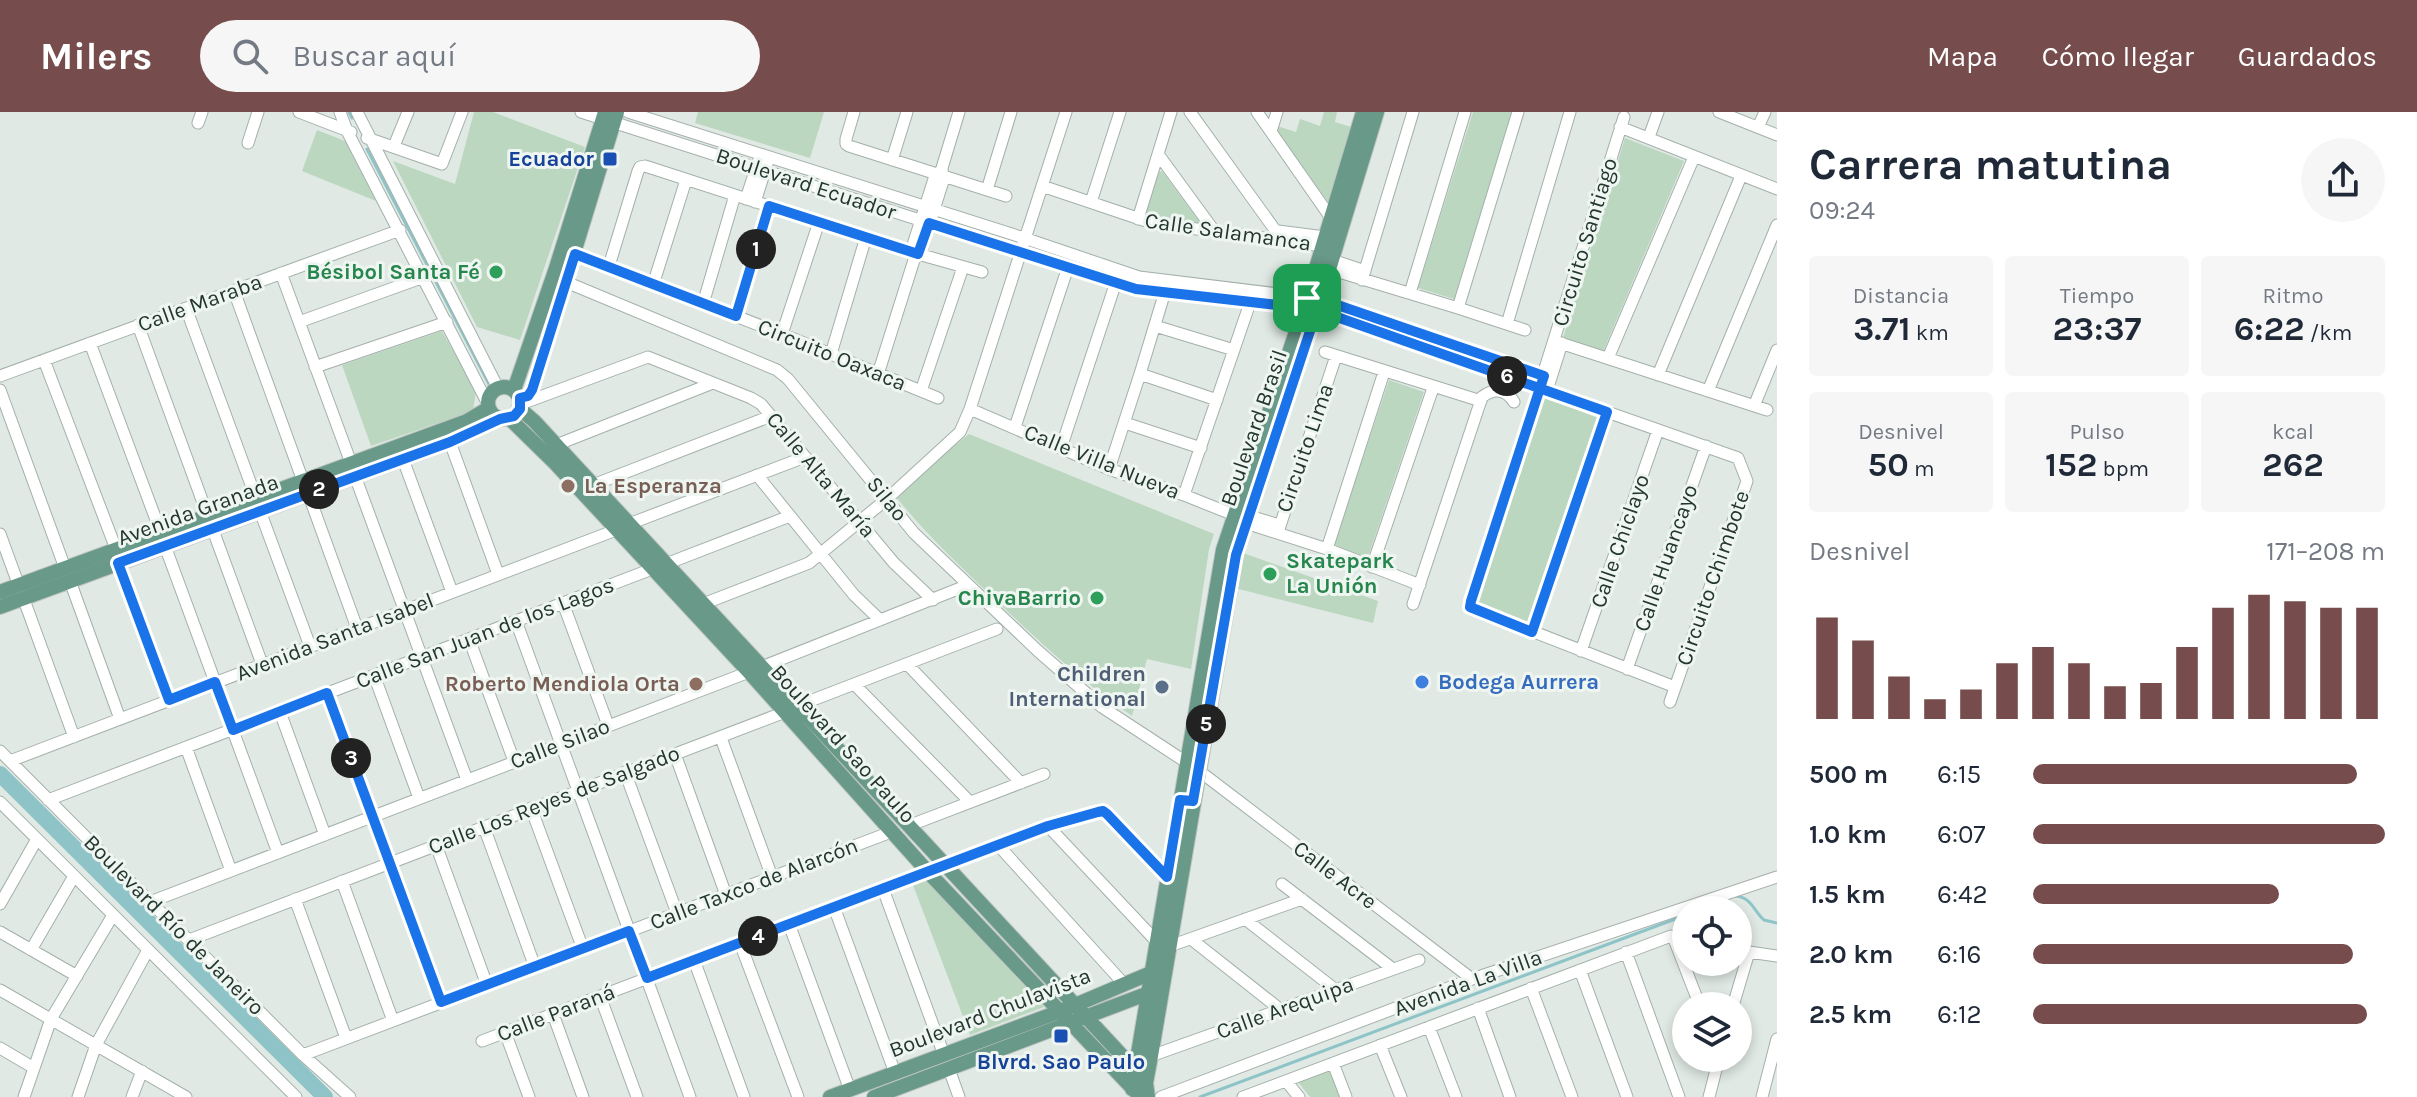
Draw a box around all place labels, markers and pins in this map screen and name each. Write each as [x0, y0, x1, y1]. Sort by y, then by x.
place label: Ecuador [508, 146, 594, 172]
marker: Ecuador [601, 150, 619, 168]
pin: 1 [736, 229, 776, 269]
place label: Bésibol Santa Fé [306, 259, 480, 285]
marker: Bésibol Santa Fé [487, 263, 505, 281]
pin [1273, 264, 1341, 332]
pin: 6 [1487, 356, 1527, 396]
pin: 2 [299, 469, 339, 509]
place label: La Esperanza [584, 473, 722, 499]
marker: La Esperanza [559, 477, 577, 495]
place label: Skatepark La Unión [1286, 548, 1394, 599]
marker: Skatepark La Unión [1261, 565, 1279, 583]
place label: ChivaBarrio [958, 585, 1081, 611]
marker: ChivaBarrio [1088, 589, 1106, 607]
place label: Children International [1008, 661, 1146, 712]
place label: Bodega Aurrera [1438, 669, 1599, 695]
place label: Roberto Mendiola Orta [445, 671, 680, 697]
marker: Bodega Aurrera [1413, 673, 1431, 691]
marker: Roberto Mendiola Orta [687, 675, 705, 693]
marker: Children International [1153, 678, 1171, 696]
pin: 5 [1186, 704, 1226, 744]
pin: 3 [331, 738, 371, 778]
pin: 4 [738, 916, 778, 956]
marker: Blvrd. Sao Paulo [1052, 1027, 1070, 1045]
place label: Blvrd. Sao Paulo [977, 1049, 1145, 1075]

